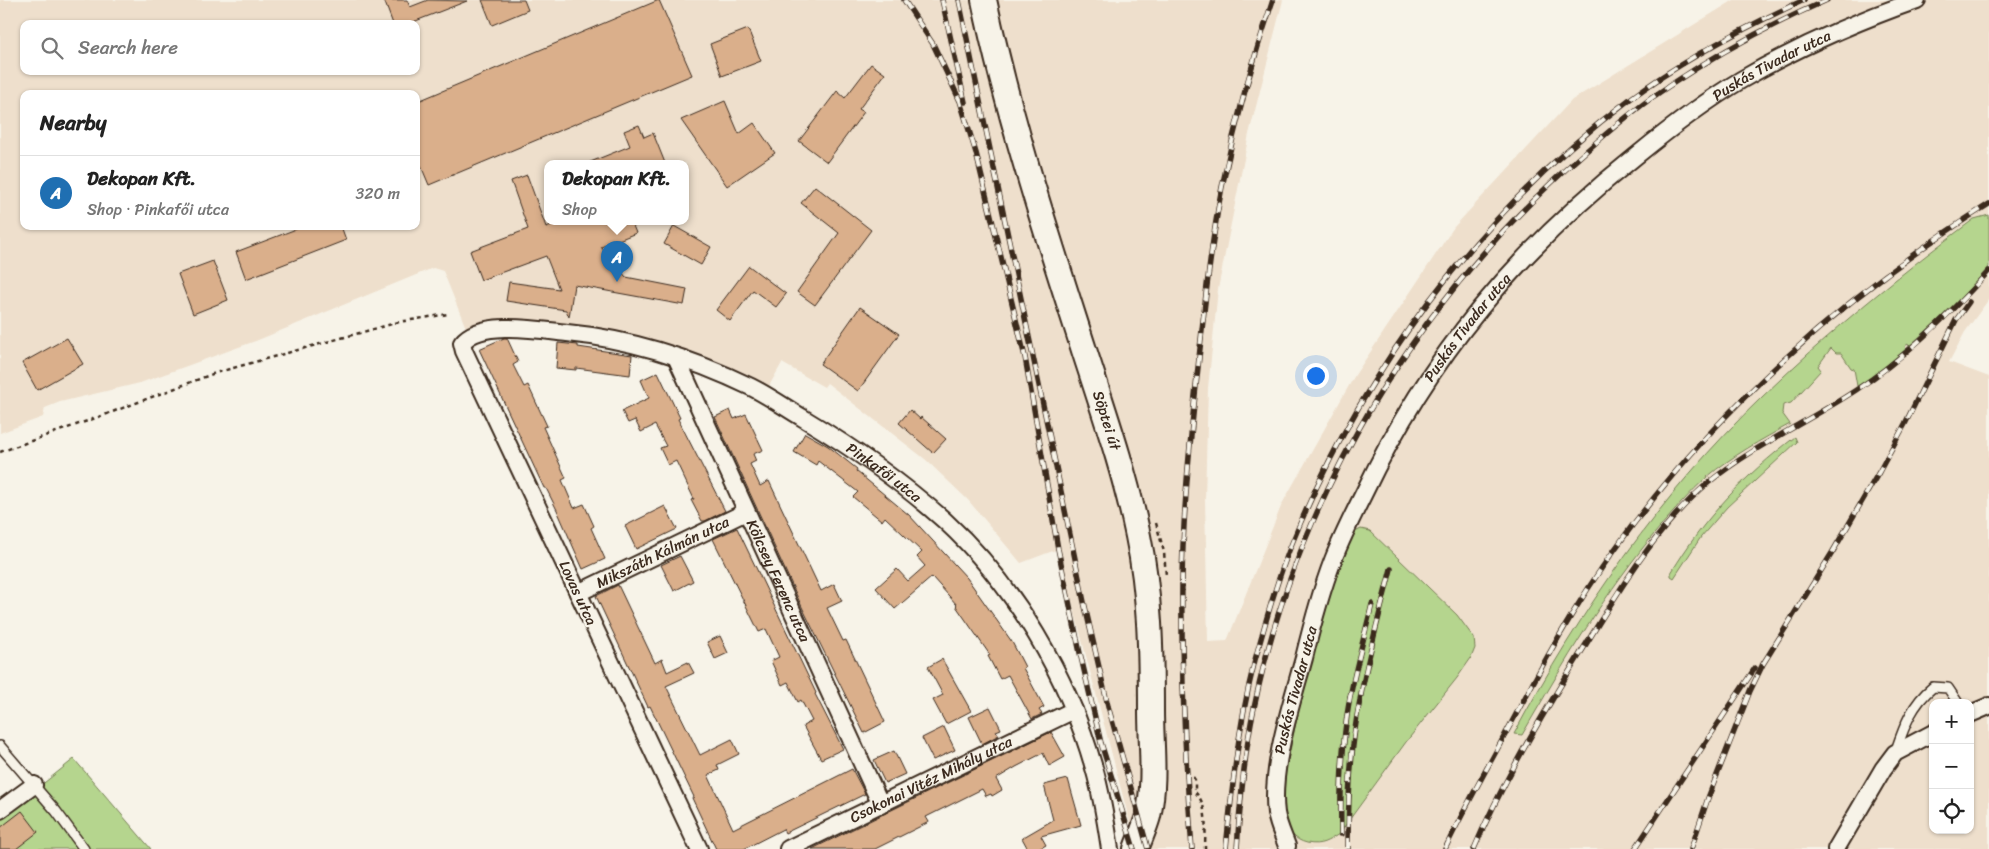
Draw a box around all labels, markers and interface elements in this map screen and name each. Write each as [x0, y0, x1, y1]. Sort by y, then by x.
search box [20, 20, 420, 75]
street label: Puskás Tivadar utca [1707, 23, 1836, 108]
text: Search here [78, 31, 178, 64]
icon: search [38, 34, 66, 62]
text: Nearby [40, 104, 106, 142]
popup [544, 160, 689, 225]
text: Dekopan Kft. [87, 162, 196, 195]
text: Dekopan Kft. [562, 162, 671, 195]
text: A [51, 179, 61, 208]
text: 320 m [355, 179, 400, 208]
text: Shop · Pinkafői utca [87, 195, 229, 224]
text: Shop [562, 195, 597, 224]
pin: A [601, 241, 633, 282]
street label: Puskás Tivadar utca [1417, 267, 1518, 387]
your location [1303, 363, 1329, 389]
street label: Söptei út [1085, 387, 1129, 454]
street label: Pinkafői utca [841, 436, 928, 509]
street label: Mikszáth Kálmán utca [592, 509, 734, 595]
street label: Kölcsey Ferenc utca [739, 515, 818, 647]
street label: Lovas utca [552, 556, 605, 630]
street label: Puskás Tivadar utca [1267, 623, 1325, 757]
map controls [1929, 699, 1974, 834]
button: + [1929, 699, 1974, 744]
street label: Csokonai Vitéz Mihály utca [845, 729, 1017, 830]
button: − [1929, 744, 1974, 789]
button: locate [1929, 789, 1974, 834]

